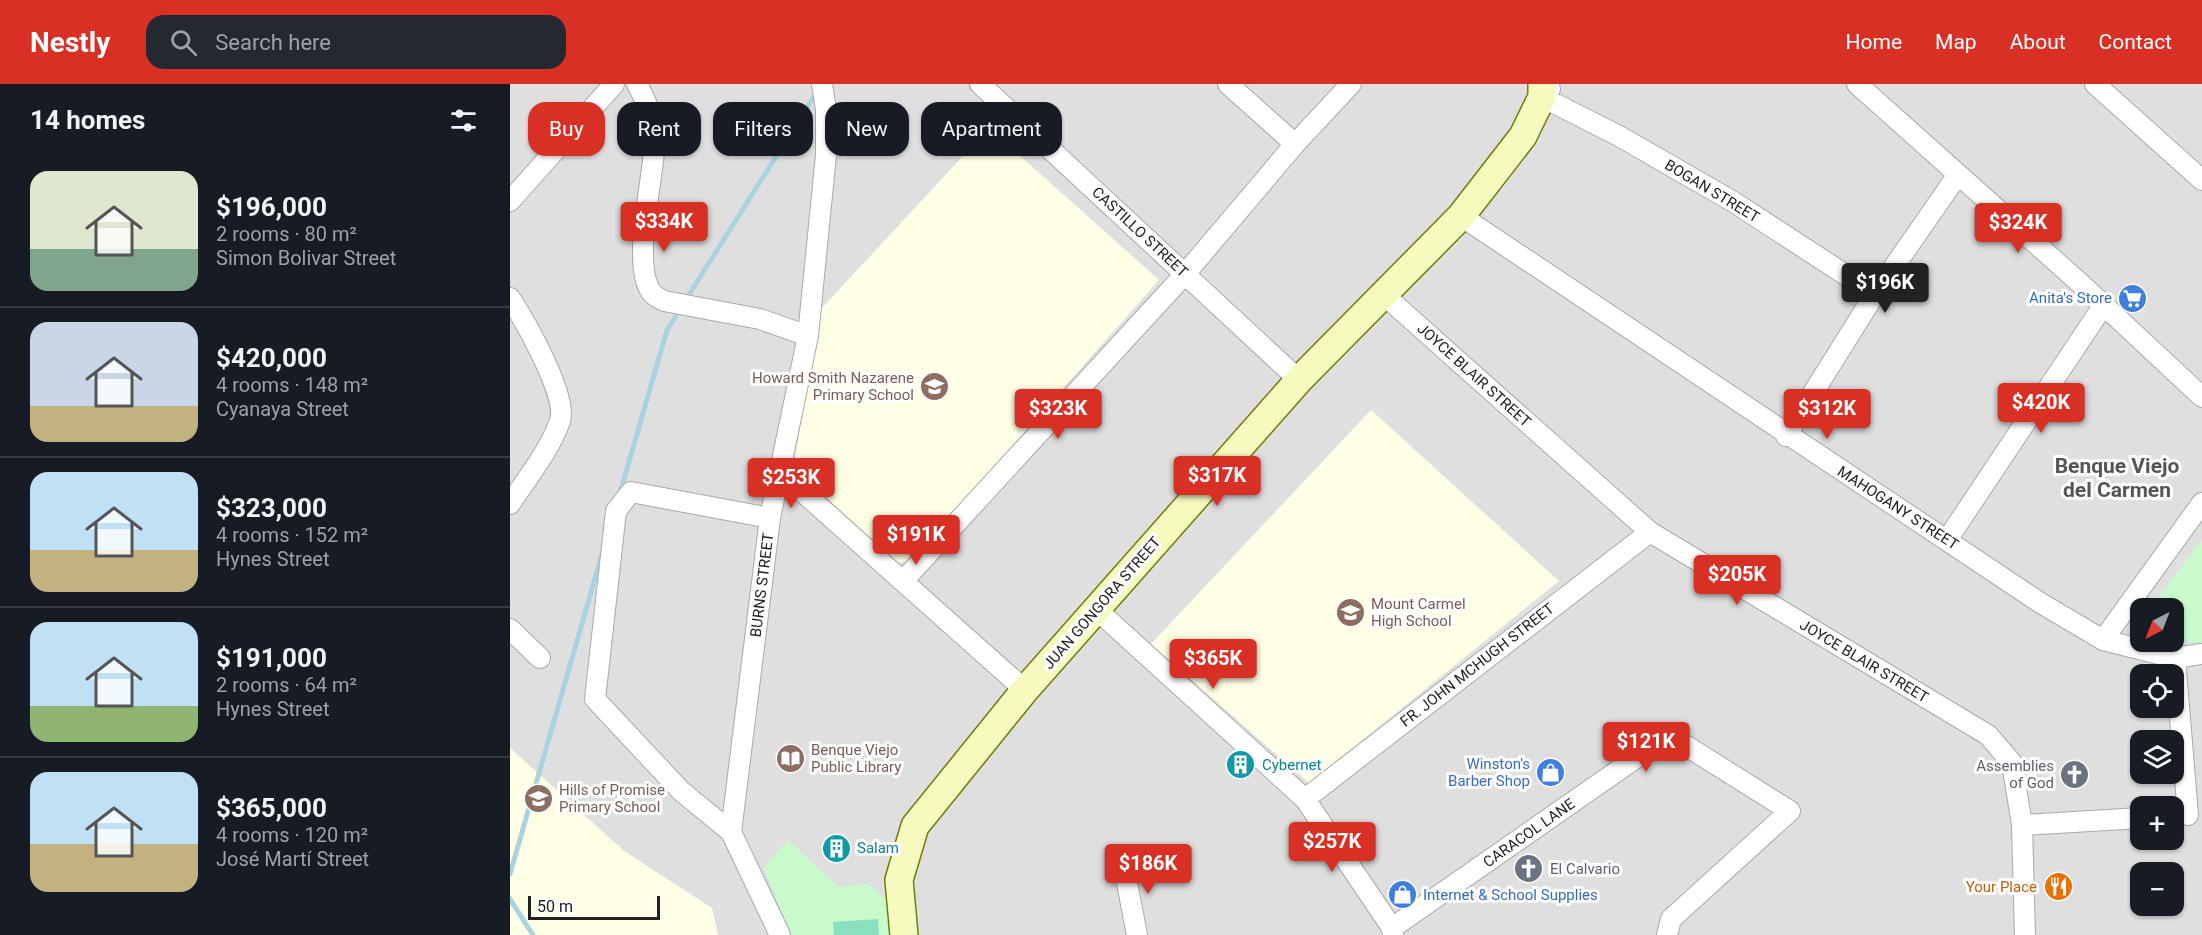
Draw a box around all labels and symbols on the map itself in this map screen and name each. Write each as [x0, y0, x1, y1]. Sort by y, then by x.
street label: BOGAN STREET [1661, 156, 1763, 226]
street label: CASTILLO STREET [1088, 183, 1192, 281]
pin: $334K [622, 202, 706, 253]
pin: $324K [1976, 203, 2060, 254]
pin: $196K [1843, 263, 1927, 314]
supermarket icon: Anita's Store [2117, 282, 2149, 314]
place label: Anita's Store [2029, 289, 2112, 307]
street label: JOYCE BLAIR STREET [1413, 319, 1535, 431]
place label: Howard Smith Nazarene Primary School [752, 369, 914, 404]
school or university icon: Howard Smith Nazarene Primary School [919, 371, 951, 403]
pin: $420K [1999, 383, 2083, 434]
pin: $323K [1016, 389, 1100, 440]
pin: $312K [1785, 389, 1869, 440]
district label: Benque Viejo del Carmen [2055, 454, 2179, 502]
pin: $317K [1175, 456, 1259, 507]
pin: $253K [749, 458, 833, 509]
street label: MAHOGANY STREET [1834, 462, 1962, 554]
pin: $191K [874, 515, 958, 566]
street label: BURNS STREET [747, 532, 777, 638]
street label: JUAN GONGORA STREET [1039, 533, 1165, 673]
pin: $205K [1695, 555, 1779, 606]
place label: Mount Carmel High School [1371, 595, 1466, 630]
school or university icon: Mount Carmel High School [1334, 597, 1366, 629]
north arrow [2130, 598, 2184, 652]
street label: FR. JOHN MCHUGH STREET [1397, 599, 1557, 731]
street label: JOYCE BLAIR STREET [1796, 615, 1932, 707]
pin: $365K [1171, 639, 1255, 690]
pin: $121K [1604, 722, 1688, 773]
place label: Benque Viejo Public Library [811, 741, 901, 776]
library icon: Benque Viejo Public Library [774, 743, 806, 775]
building icon: Cybernet [1225, 749, 1257, 781]
place label: Winston's Barber Shop [1448, 755, 1530, 790]
place label: Cybernet [1262, 756, 1322, 774]
shop icon: Winston's Barber Shop [1535, 757, 1567, 789]
place label: Assemblies of God [1976, 757, 2054, 792]
church icon: Assemblies of God [2059, 759, 2091, 791]
place label: Hills of Promise Primary School [559, 781, 665, 816]
school or university icon: Hills of Promise Primary School [522, 783, 554, 815]
street label: CARACOL LANE [1480, 794, 1579, 871]
pin: $257K [1290, 822, 1374, 873]
building icon: Salam [820, 832, 852, 864]
place label: Salam [857, 839, 899, 857]
pin: $186K [1106, 844, 1190, 895]
church icon: El Calvario [1513, 853, 1545, 885]
place label: El Calvario [1550, 860, 1620, 878]
restaurant icon: Your Place [2042, 871, 2074, 903]
place label: Your Place [1966, 878, 2037, 896]
shop icon: Internet & School Supplies [1386, 879, 1418, 911]
place label: Internet & School Supplies [1423, 886, 1598, 904]
scale bar [528, 893, 660, 920]

